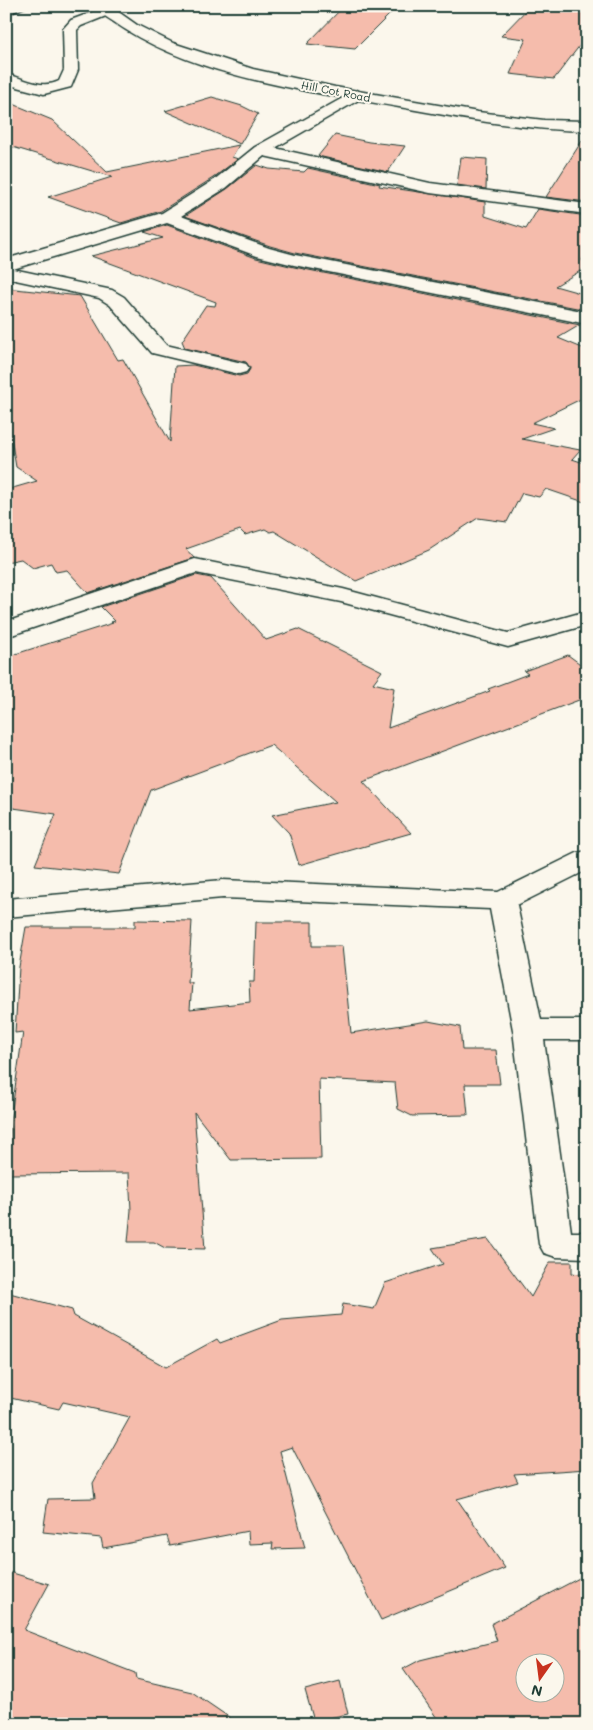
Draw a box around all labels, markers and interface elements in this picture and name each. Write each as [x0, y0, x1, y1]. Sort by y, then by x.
street label: Hill Cot Road [300, 77, 372, 105]
north arrow [516, 1652, 566, 1702]
text: N [529, 1681, 544, 1702]

